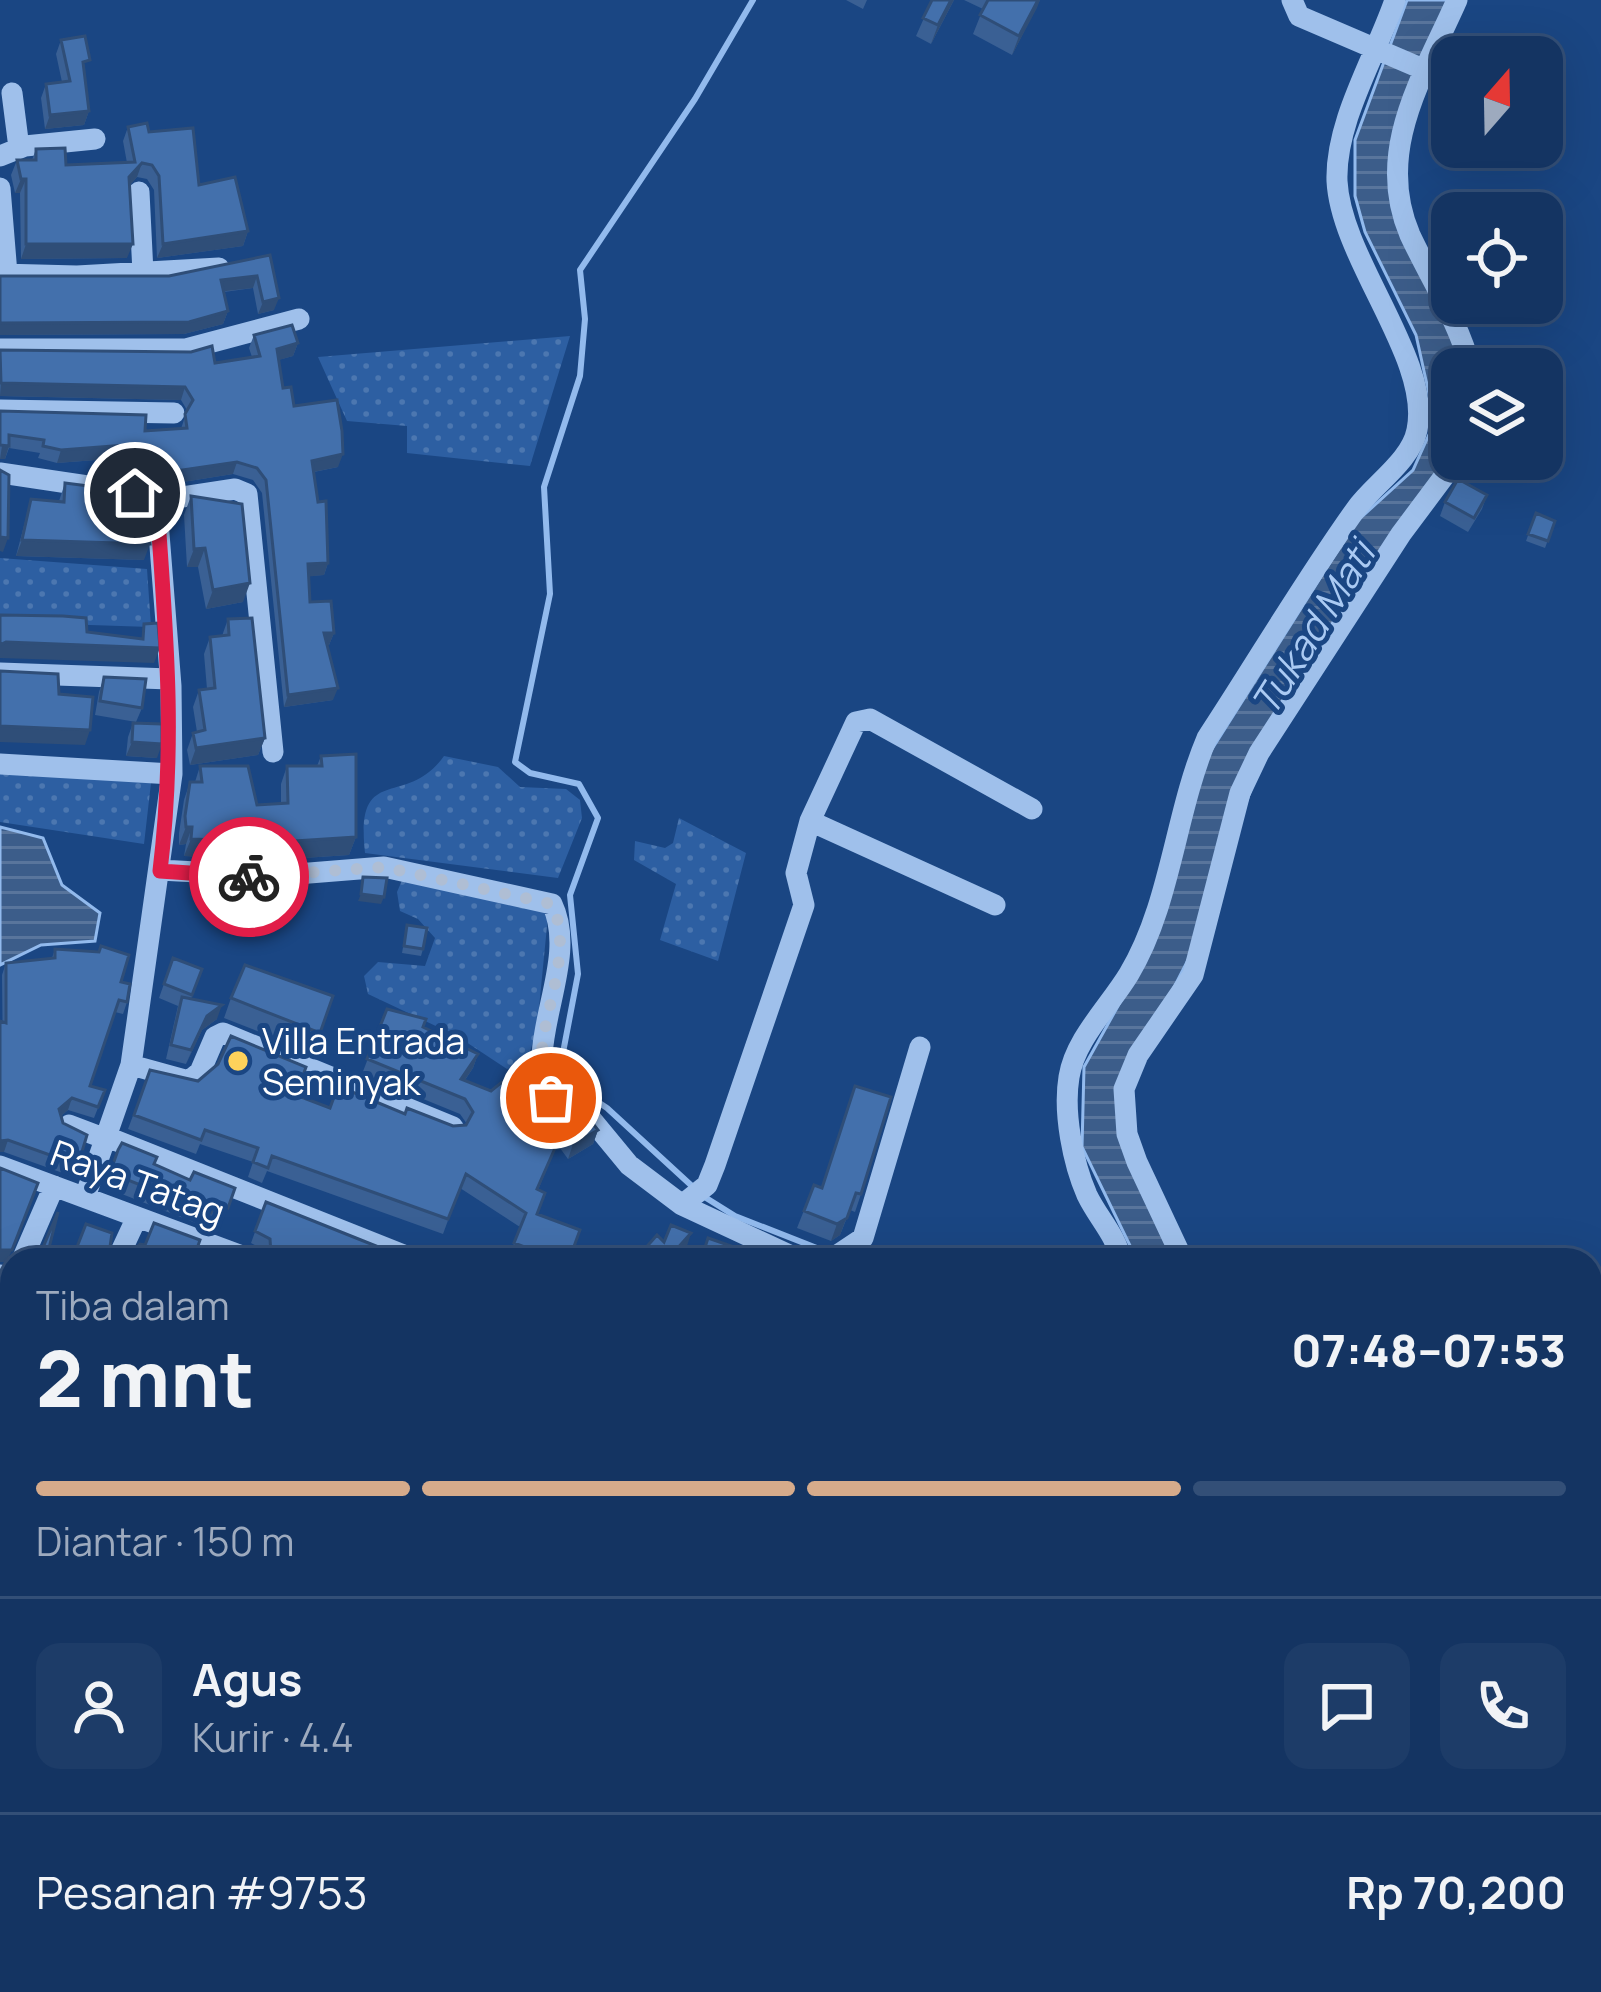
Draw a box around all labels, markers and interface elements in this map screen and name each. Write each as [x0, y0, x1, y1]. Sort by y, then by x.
north arrow [1431, 36, 1563, 168]
map controls [1431, 36, 1563, 480]
button: locate [1431, 192, 1563, 324]
button: layers [1431, 348, 1563, 480]
pin [84, 442, 186, 544]
icon: home [102, 460, 168, 526]
water label: Tukad Mati [1237, 527, 1389, 725]
courier [189, 817, 309, 937]
icon: bike [216, 844, 282, 910]
place label: Villa Entrada Seminyak [262, 1016, 465, 1106]
pin [500, 1047, 602, 1149]
marker: Villa Entrada Seminyak [225, 1048, 251, 1074]
icon: bag [518, 1065, 584, 1131]
street label: Raya Tatag [44, 1128, 232, 1236]
text: Tiba dalam [36, 1278, 230, 1332]
text: 07:48–07:53 [1291, 1319, 1566, 1381]
text: 2 mnt [36, 1324, 254, 1430]
text: Diantar · 150 m [36, 1514, 294, 1568]
button: person [36, 1643, 162, 1769]
button: chat [1284, 1643, 1410, 1769]
button: phone [1440, 1643, 1566, 1769]
text: Agus [192, 1648, 302, 1710]
text: Kurir · 4.4 [192, 1710, 354, 1764]
text: Pesanan #9753 [36, 1861, 368, 1923]
text: Rp 70,200 [1346, 1861, 1566, 1923]

